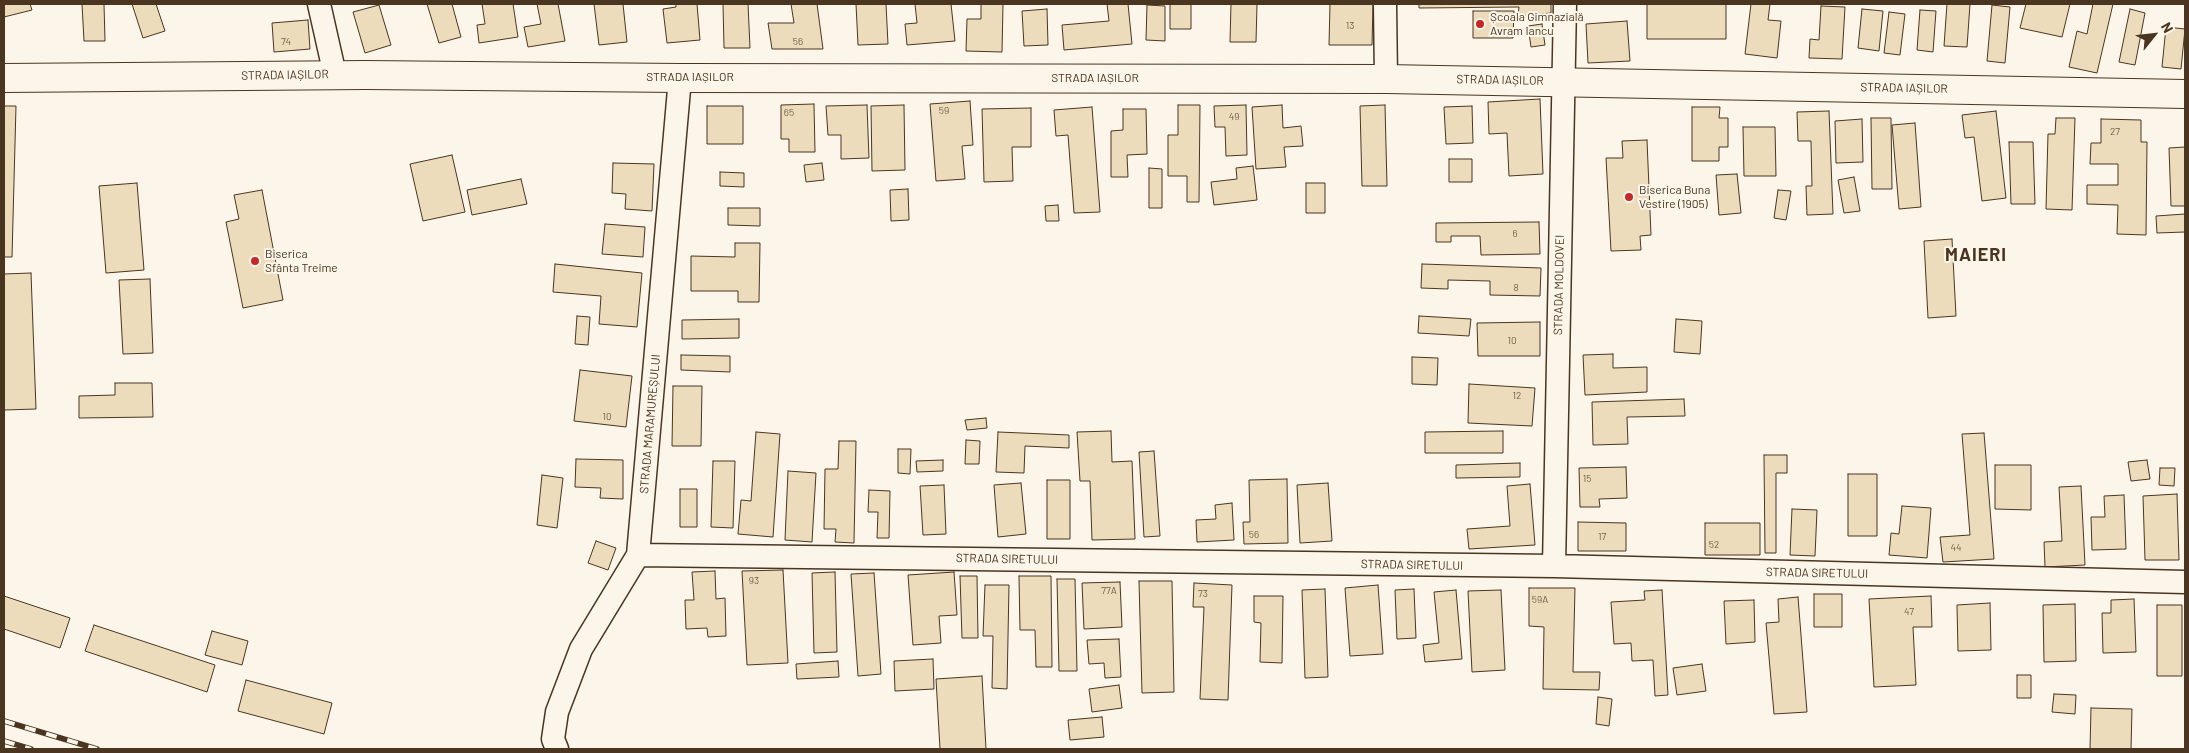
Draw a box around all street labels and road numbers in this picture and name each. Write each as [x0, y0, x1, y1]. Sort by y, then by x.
street label: STRADA IAȘILOR [241, 67, 329, 83]
street label: STRADA IAȘILOR [646, 70, 734, 84]
street label: STRADA IAȘILOR [1051, 71, 1139, 85]
street label: STRADA IAȘILOR [1456, 72, 1544, 88]
street label: STRADA IAȘILOR [1860, 80, 1948, 96]
street label: STRADA MOLDOVEI [1551, 235, 1567, 335]
street label: STRADA MARAMUREȘULUI [637, 354, 663, 494]
street label: STRADA SIRETULUI [956, 551, 1058, 567]
street label: STRADA SIRETULUI [1361, 557, 1463, 573]
street label: STRADA SIRETULUI [1766, 565, 1868, 581]

